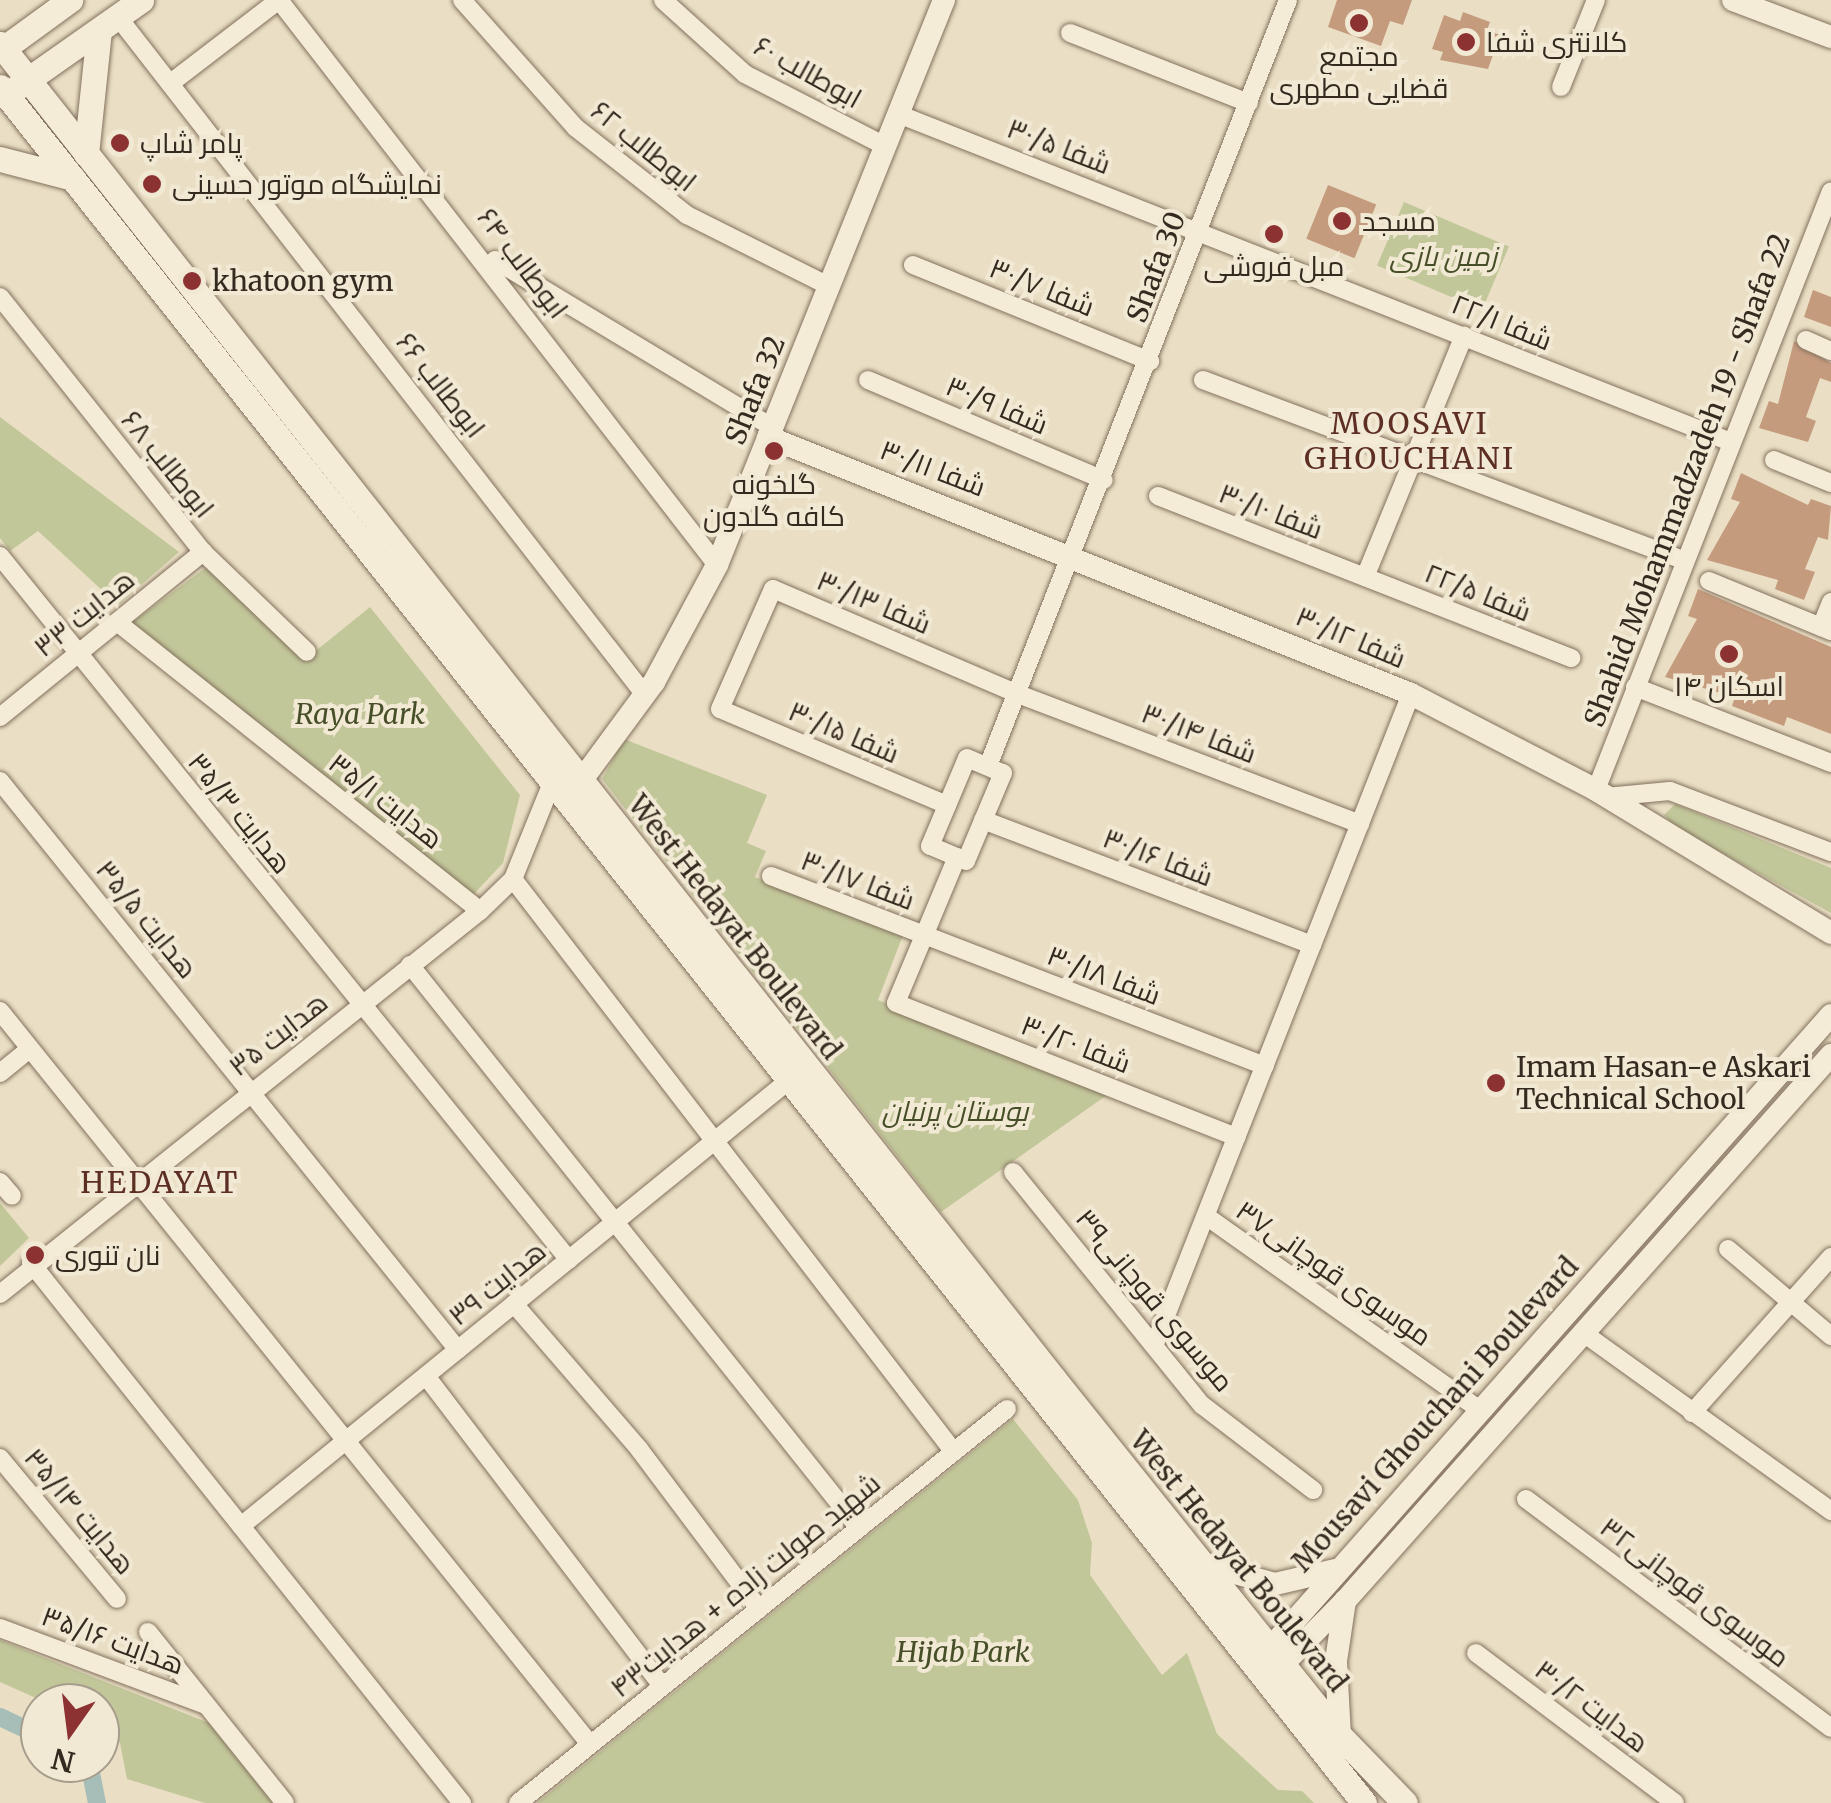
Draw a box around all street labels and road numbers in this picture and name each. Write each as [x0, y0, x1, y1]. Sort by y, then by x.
street label: ابوطالب ۶۰ [748, 29, 868, 115]
street label: ابوطالب ۶۲ [585, 93, 703, 199]
street label: ۳۰/۵ شفا [1003, 111, 1115, 181]
street label: ابوطالب ۶۴ [471, 201, 575, 325]
street label: Shafa 30 [1120, 207, 1192, 327]
street label: Shahid Mohammadzadeh 19 - Shafa 22 [1577, 229, 1797, 731]
street label: ۳۰/۷ شفا [985, 251, 1099, 323]
street label: ۲۲/۱ شفا [1447, 287, 1557, 357]
street label: ابوطالب ۶۶ [390, 326, 492, 444]
street label: Shafa 32 [718, 331, 792, 449]
street label: ۳۰/۹ شفا [941, 369, 1053, 441]
street label: ابوطالب ۶۸ [115, 404, 221, 524]
street label: شفا ۳۰/۱۱ [876, 433, 990, 503]
street label: شفا ۳۰/۱۰ [1214, 476, 1328, 546]
street label: شفا ۲۲/۵ [1420, 556, 1536, 628]
street label: هدایت ۳۳ [27, 562, 141, 664]
street label: شفا ۳۰/۱۳ [812, 563, 936, 641]
street label: شفا ۳۰/۱۲ [1291, 599, 1411, 675]
street label: شفا ۳۰/۱۵ [784, 694, 904, 770]
street label: شفا ۳۰/۱۴ [1137, 696, 1261, 770]
street label: هدایت ۳۵/۳ [181, 746, 299, 880]
street label: هدایت ۳۵/۱ [322, 746, 450, 856]
street label: West Hedayat Boulevard [621, 788, 849, 1066]
street label: شفا ۳۰/۱۶ [1098, 821, 1218, 893]
street label: شفا ۳۰/۱۷ [796, 843, 920, 917]
street label: هدایت ۳۵/۵ [89, 853, 205, 985]
street label: شفا ۳۰/۱۸ [1042, 938, 1166, 1012]
street label: هدایت ۳۵ [222, 985, 334, 1083]
street label: شفا ۳۰/۲۰ [1016, 1008, 1136, 1080]
street label: موسوی قوچانی۳۷ [1230, 1193, 1438, 1353]
street label: موسوی قوچانی۳۹ [1069, 1202, 1241, 1398]
street label: هدایت ۳۹ [442, 1234, 552, 1332]
street label: Mousavi Ghouchani Boulevard [1285, 1250, 1585, 1578]
street label: West Hedayat Boulevard [1123, 1424, 1355, 1698]
street label: هدایت ۳۵/۱۴ [18, 1441, 142, 1581]
street label: شهید صولت زاده + هدایت۴۳ [603, 1466, 887, 1704]
street label: موسوی قوچانی۳۲ [1594, 1510, 1796, 1674]
street label: هدایت ۳۵/۱۶ [37, 1599, 189, 1681]
street label: هدایت ۳۰/۲ [1529, 1652, 1655, 1760]

